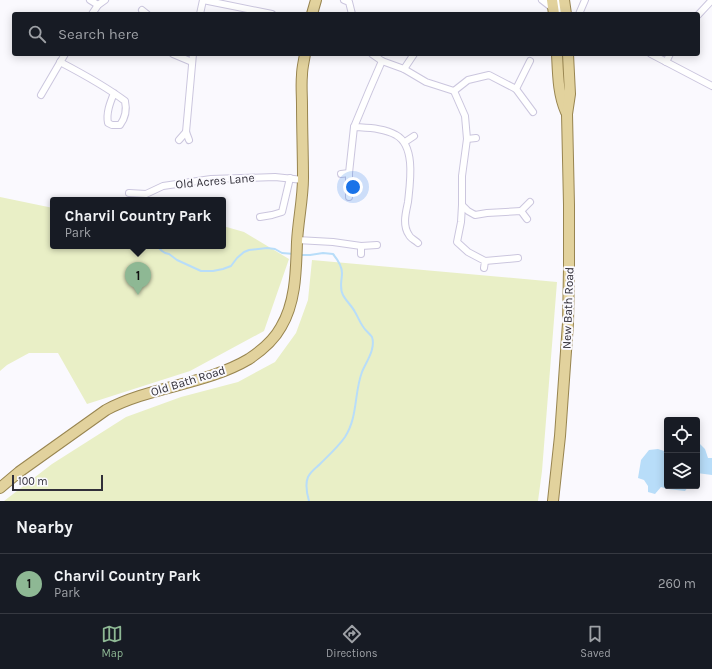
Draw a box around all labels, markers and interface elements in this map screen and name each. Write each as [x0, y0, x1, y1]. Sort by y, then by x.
search box [12, 12, 700, 56]
icon: search [26, 23, 48, 45]
text: Search here [58, 25, 139, 43]
street label: Old Acres Lane [175, 171, 255, 191]
your location [343, 177, 363, 197]
popup [50, 197, 226, 249]
text: Charvil Country Park [65, 207, 211, 225]
text: Park [65, 225, 91, 240]
pin: 1 [125, 262, 151, 295]
street label: New Bath Road [560, 267, 576, 349]
street label: Old Bath Road [149, 363, 227, 399]
map controls [664, 417, 700, 489]
button: locate [664, 417, 700, 453]
button: layers [664, 453, 700, 489]
scale bar [12, 473, 103, 492]
text: 100 m [18, 475, 48, 488]
text: Nearby [16, 517, 73, 537]
text: Charvil Country Park [54, 567, 201, 585]
text: 1 [27, 576, 31, 591]
text: 260 m [658, 576, 696, 591]
text: Park [54, 585, 80, 600]
tab: Map [101, 623, 123, 660]
tab: Directions [326, 623, 378, 660]
tab: Saved [580, 623, 611, 660]

